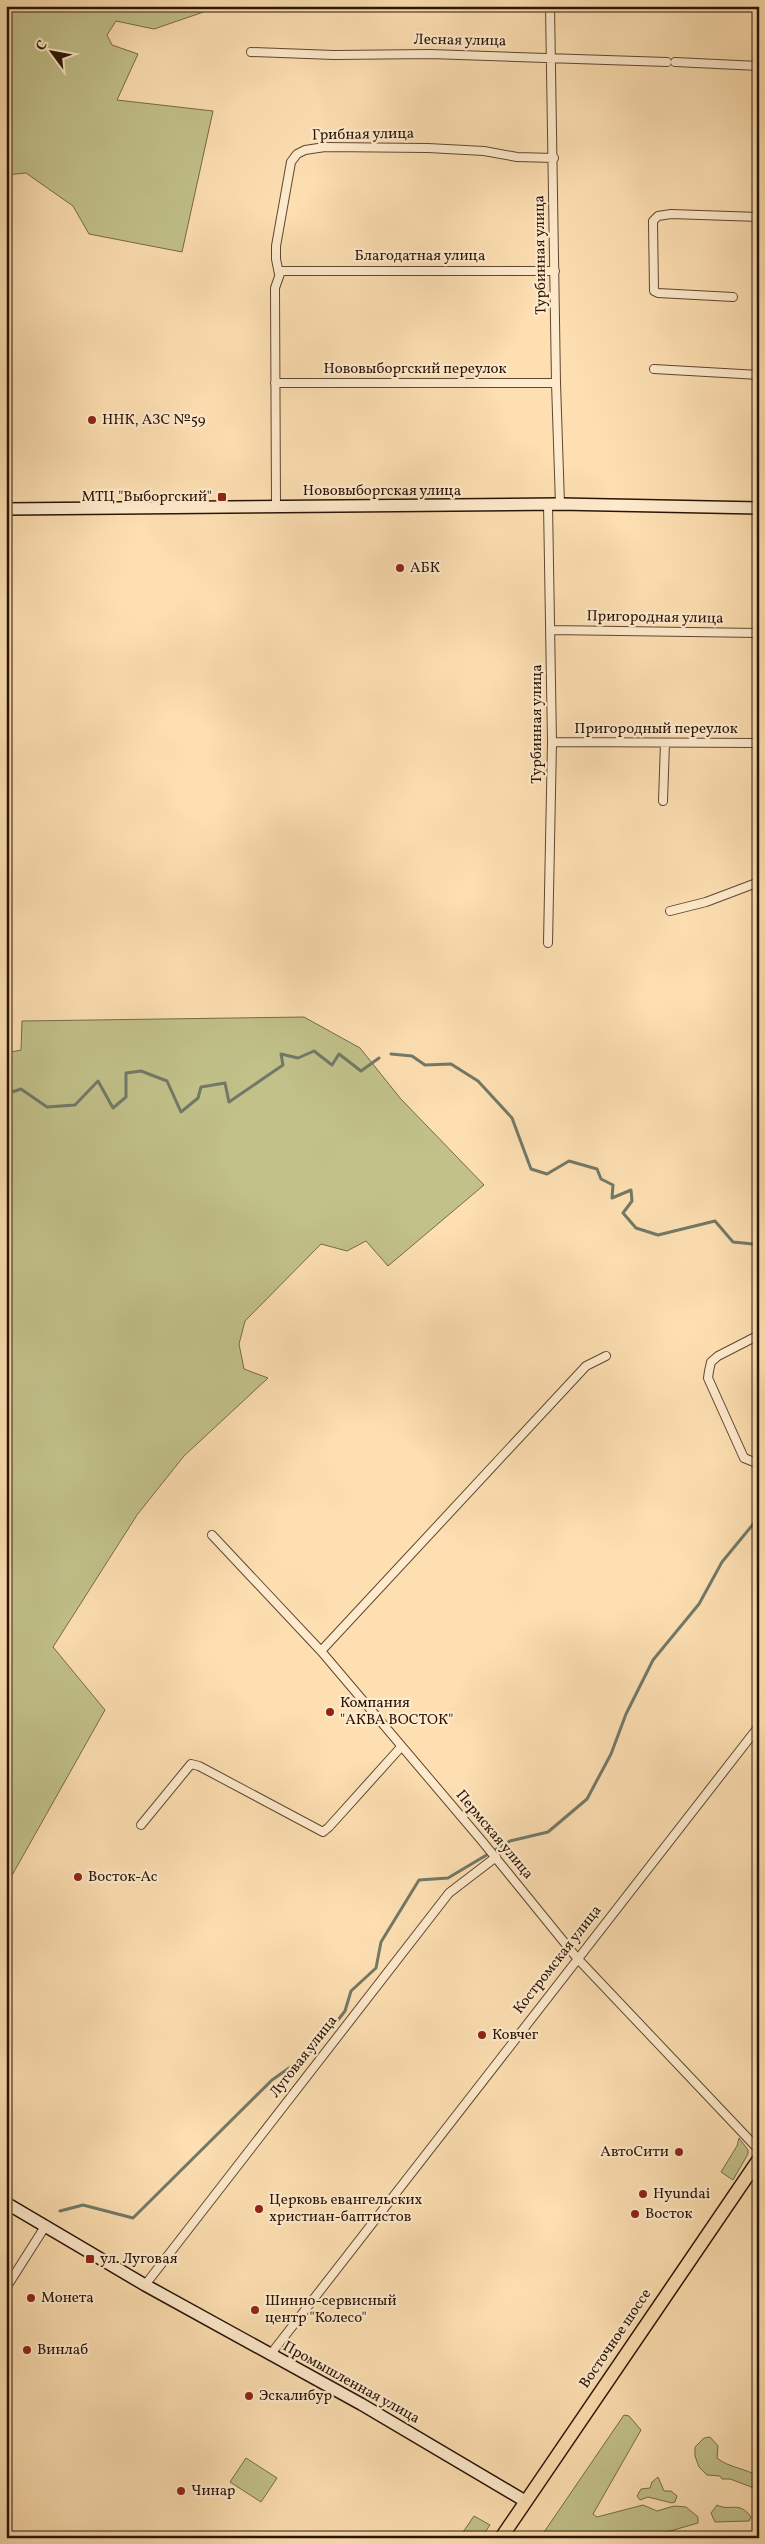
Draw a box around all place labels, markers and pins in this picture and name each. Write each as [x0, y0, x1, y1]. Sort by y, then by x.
place label: ННК, АЗС №59 [102, 410, 206, 431]
marker: ННК, АЗС №59 [86, 414, 98, 426]
place label: МТЦ "Выборгский" [82, 487, 212, 508]
marker: МТЦ "Выборгский" [216, 491, 228, 503]
place label: АБК [410, 558, 440, 579]
marker: АБК [394, 562, 406, 574]
place label: Компания "АКВА ВОСТОК" [340, 1693, 453, 1731]
marker: Компания "АКВА ВОСТОК" [324, 1706, 336, 1718]
place label: Восток-Ас [88, 1867, 158, 1888]
marker: Восток-Ас [72, 1871, 84, 1883]
place label: Ковчег [492, 2025, 539, 2046]
marker: Ковчег [476, 2029, 488, 2041]
place label: АвтоСити [600, 2142, 669, 2163]
marker: АвтоСити [673, 2146, 685, 2158]
place label: Hyundai [653, 2184, 710, 2205]
marker: Hyundai [637, 2188, 649, 2200]
place label: Церковь евангельских христиан-баптистов [269, 2190, 423, 2228]
marker: Церковь евангельских христиан-баптистов [253, 2203, 265, 2215]
place label: Восток [645, 2204, 693, 2225]
marker: Восток [629, 2208, 641, 2220]
place label: ул. Луговая [100, 2249, 178, 2270]
marker: ул. Луговая [84, 2253, 96, 2265]
place label: Монета [41, 2288, 94, 2309]
place label: Шинно-сервисный центр "Колесо" [265, 2291, 397, 2329]
marker: Монета [25, 2292, 37, 2304]
marker: Шинно-сервисный центр "Колесо" [249, 2304, 261, 2316]
place label: Винлаб [37, 2340, 88, 2361]
marker: Винлаб [21, 2344, 33, 2356]
place label: Эскалибур [259, 2386, 332, 2407]
marker: Эскалибур [243, 2390, 255, 2402]
place label: Чинар [191, 2481, 235, 2502]
marker: Чинар [175, 2485, 187, 2497]

